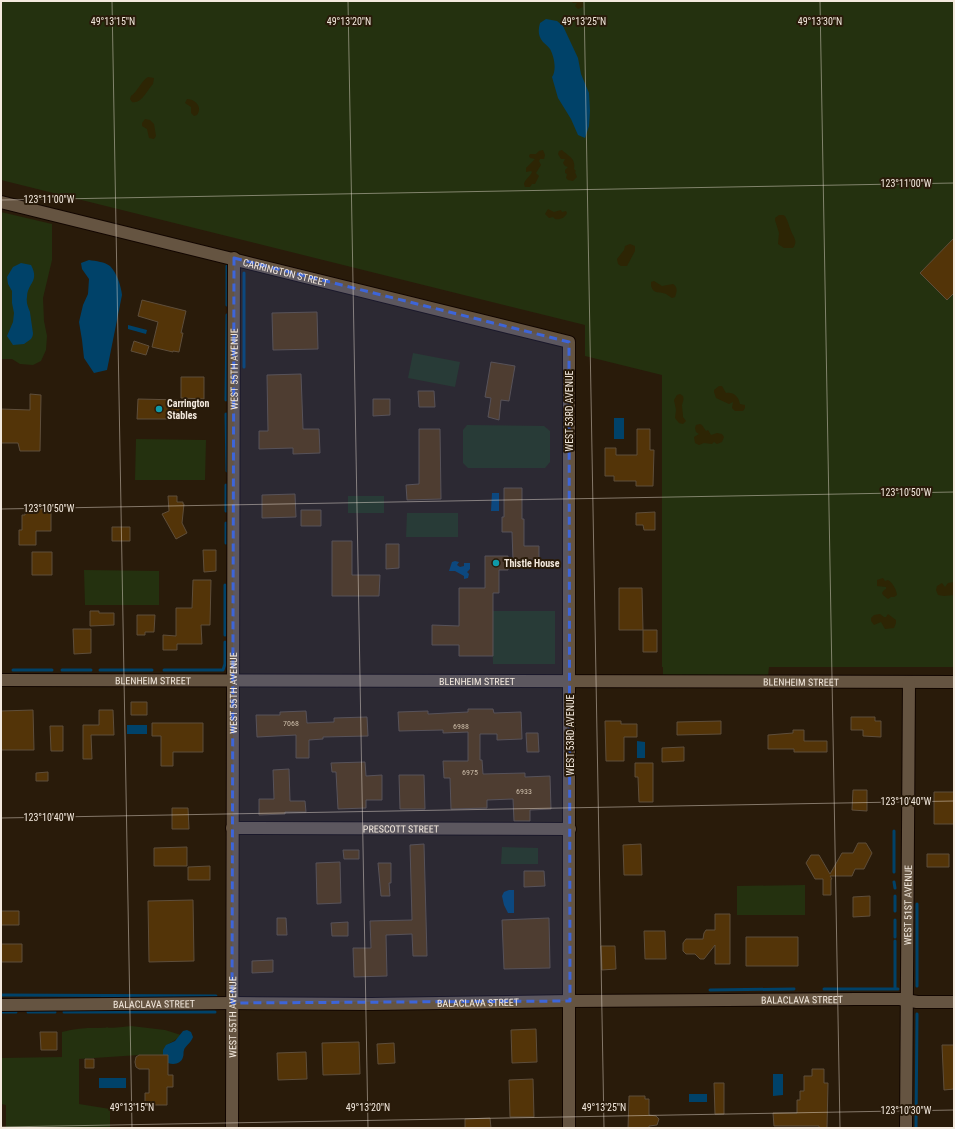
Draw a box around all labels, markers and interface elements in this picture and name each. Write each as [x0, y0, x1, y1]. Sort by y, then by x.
text: 49°13'15"N [91, 16, 135, 27]
text: 49°13'20"N [327, 16, 371, 27]
text: 49°13'25"N [562, 16, 606, 27]
text: 49°13'30"N [798, 16, 842, 27]
text: 123°11'00"W [881, 178, 932, 189]
text: 123°11'00"W [24, 194, 75, 205]
street label: CARRINGTON STREET [242, 257, 329, 288]
street label: WEST 55TH AVENUE [229, 328, 240, 410]
street label: WEST 53RD AVENUE [564, 370, 575, 451]
place label: Carrington Stables [167, 398, 209, 421]
marker: Carrington Stables [154, 404, 164, 414]
text: 123°10'50"W [881, 487, 932, 498]
text: 123°10'50"W [24, 503, 75, 514]
marker: Thistle House [491, 558, 501, 568]
place label: Thistle House [504, 558, 560, 569]
street label: WEST 55TH AVENUE [228, 652, 239, 734]
street label: BLENHEIM STREET [115, 675, 191, 686]
street label: BLENHEIM STREET [439, 676, 515, 687]
street label: BLENHEIM STREET [763, 677, 839, 688]
street label: WEST 53RD AVENUE [565, 694, 576, 775]
house number: 7068 [283, 719, 299, 728]
house number: 6988 [453, 722, 469, 731]
house number: 6975 [462, 768, 478, 777]
house number: 6933 [516, 787, 532, 796]
text: 123°10'40"W [881, 796, 932, 807]
text: 123°10'40"W [24, 812, 75, 823]
street label: PRESCOTT STREET [363, 823, 439, 835]
street label: WEST 51ST AVENUE [902, 865, 914, 945]
street label: WEST 55TH AVENUE [227, 976, 238, 1058]
street label: BALACLAVA STREET [761, 994, 843, 1006]
street label: BALACLAVA STREET [437, 997, 519, 1009]
street label: BALACLAVA STREET [113, 998, 195, 1010]
text: 49°13'15"N [110, 1102, 154, 1113]
text: 49°13'20"N [346, 1102, 390, 1113]
text: 49°13'25"N [582, 1102, 626, 1113]
text: 123°10'30"W [881, 1105, 932, 1116]

